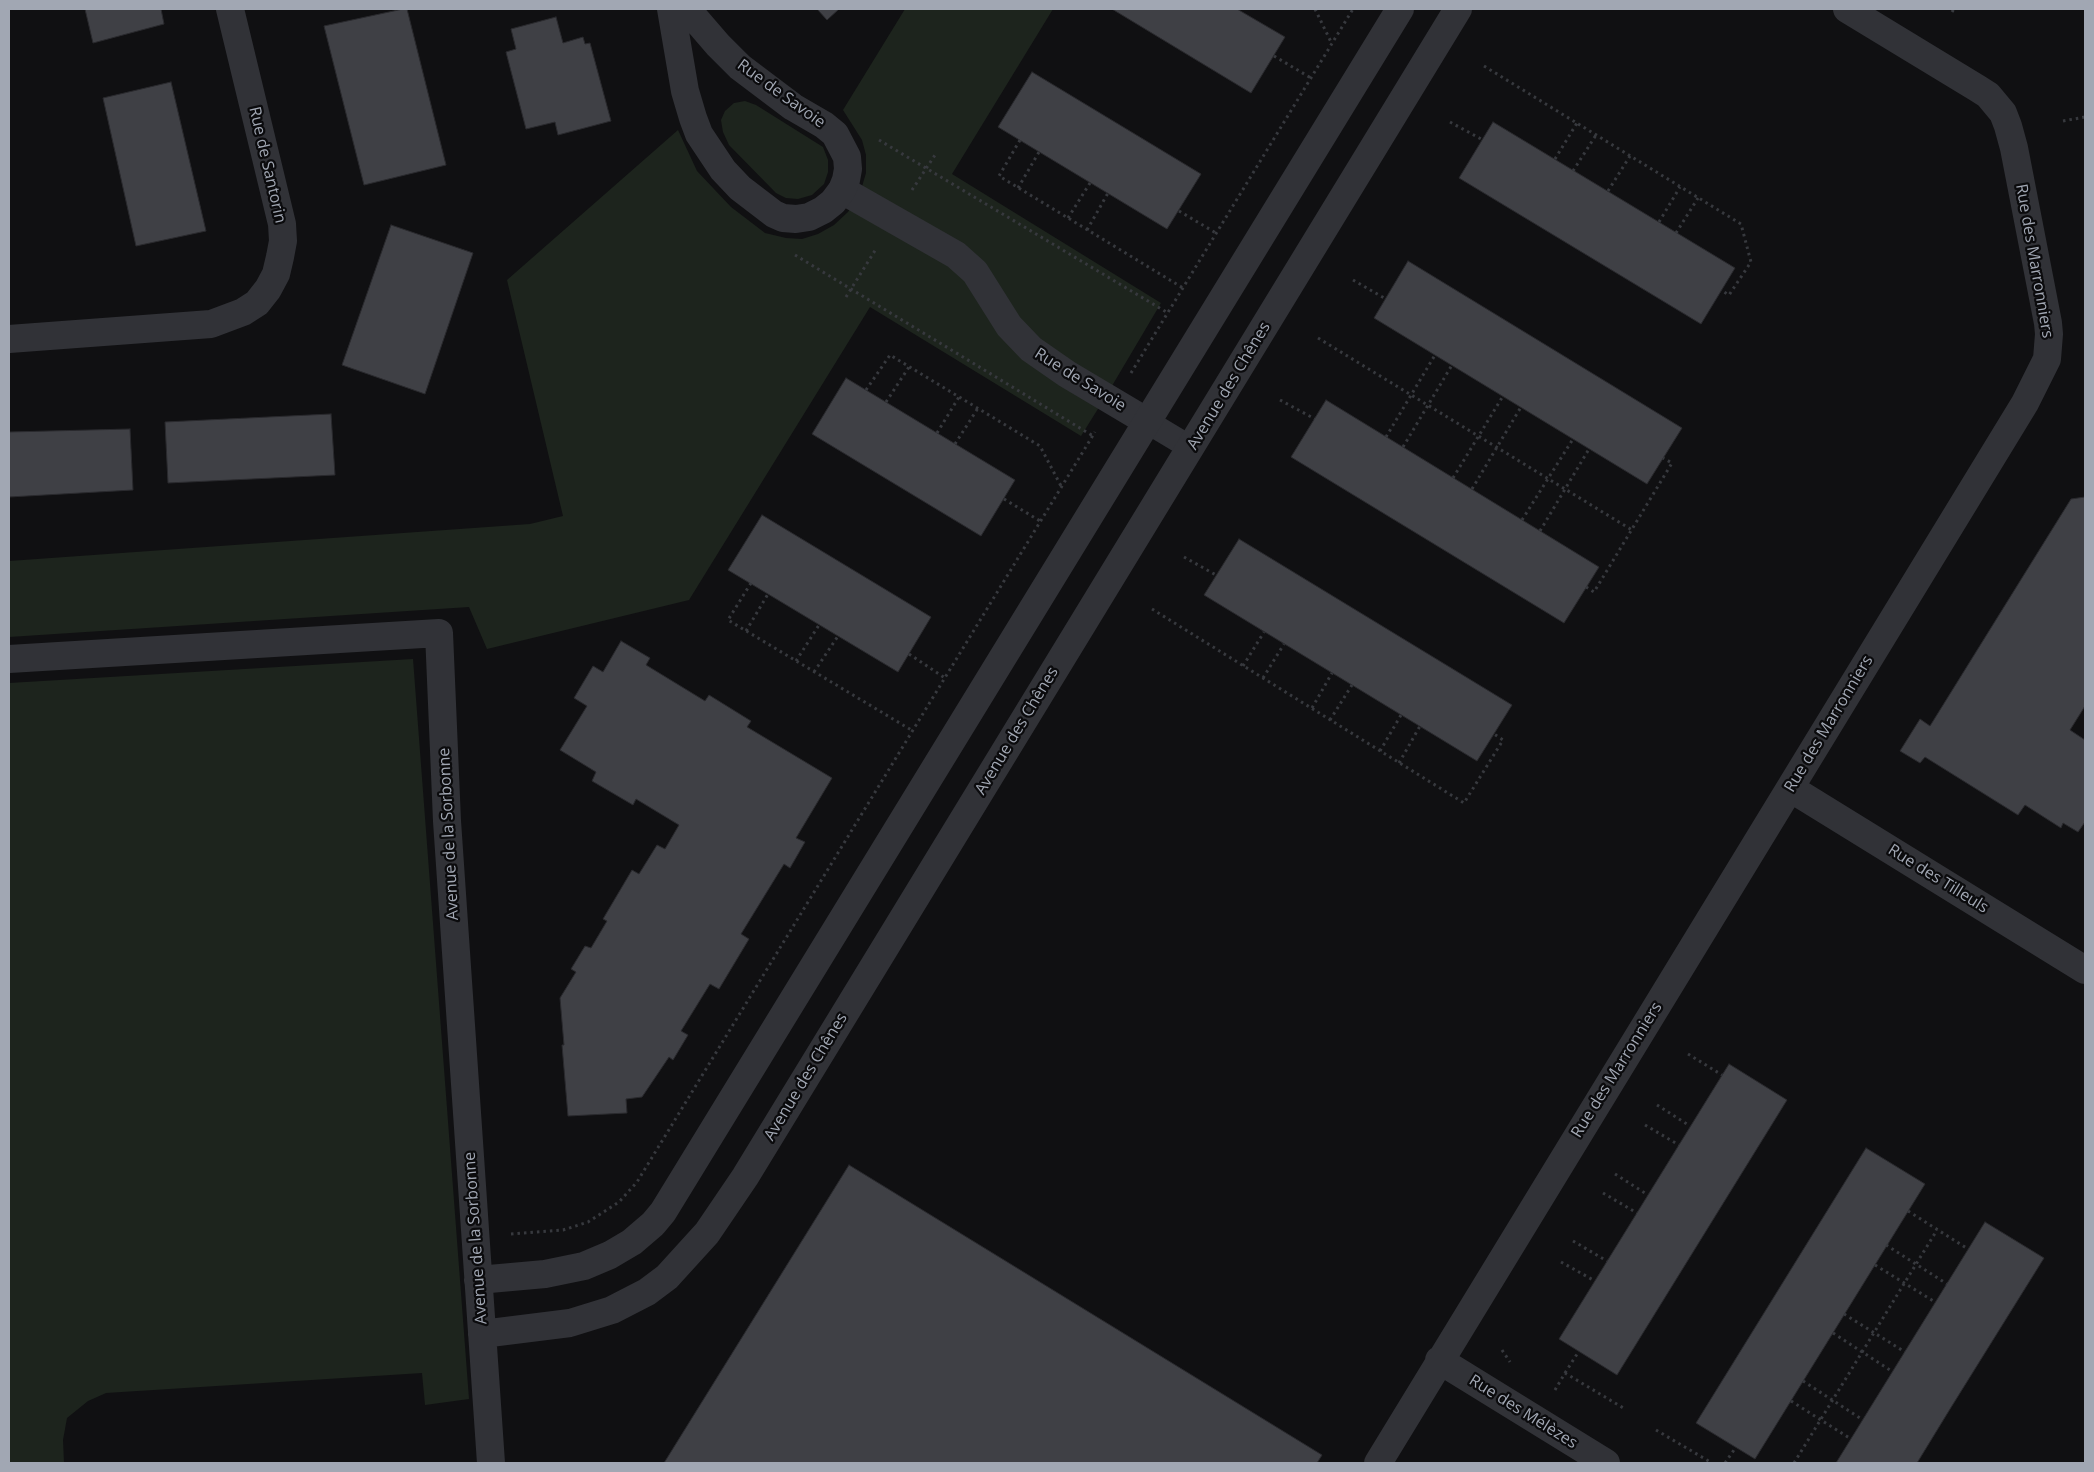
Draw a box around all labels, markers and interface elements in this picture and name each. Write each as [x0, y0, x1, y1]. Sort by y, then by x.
street label: Rue de Savoie [733, 56, 829, 132]
street label: Rue de Santorin [244, 105, 290, 225]
street label: Rue des Marronniers [2011, 182, 2057, 340]
street label: Avenue des Chênes [1183, 319, 1275, 453]
street label: Rue de Savoie [1031, 344, 1129, 416]
street label: Rue des Marronniers [1781, 652, 1877, 796]
street label: Avenue des Chênes [971, 664, 1063, 798]
street label: Avenue de la Sorbonne [435, 747, 463, 921]
street label: Rue des Tilleuls [1884, 840, 1992, 918]
street label: Rue des Marronniers [1567, 999, 1667, 1141]
street label: Avenue des Chênes [760, 1010, 852, 1144]
street label: Avenue de la Sorbonne [460, 1151, 492, 1325]
street label: Rue des Mélèzes [1465, 1371, 1581, 1453]

